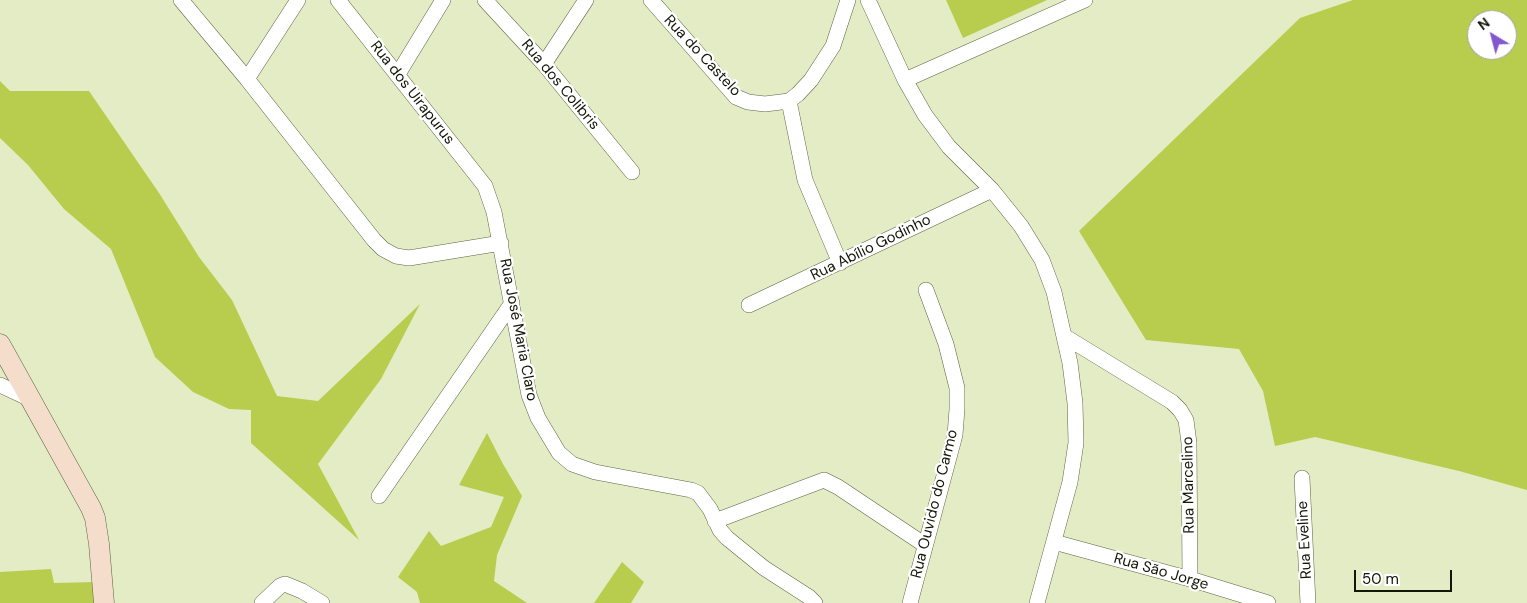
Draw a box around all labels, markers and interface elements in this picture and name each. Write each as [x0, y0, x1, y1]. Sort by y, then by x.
north arrow [1467, 10, 1517, 60]
street label: Rua do Castelo [660, 12, 744, 100]
text: N [1474, 14, 1493, 34]
street label: Rua dos Colibris [517, 36, 603, 134]
street label: Rua dos Uirapurus [366, 38, 458, 148]
street label: Rua Abílio Godinho [808, 211, 934, 285]
street label: Rua José Maria Claro [495, 257, 541, 403]
street label: Rua Ouvido do Carmo [908, 428, 962, 580]
street label: Rua Marcelino [1179, 436, 1199, 534]
street label: Rua Eveline [1294, 500, 1316, 580]
street label: Rua São Jorge [1112, 550, 1210, 594]
scale bar [1357, 560, 1454, 592]
text: 50 m [1362, 569, 1399, 589]

